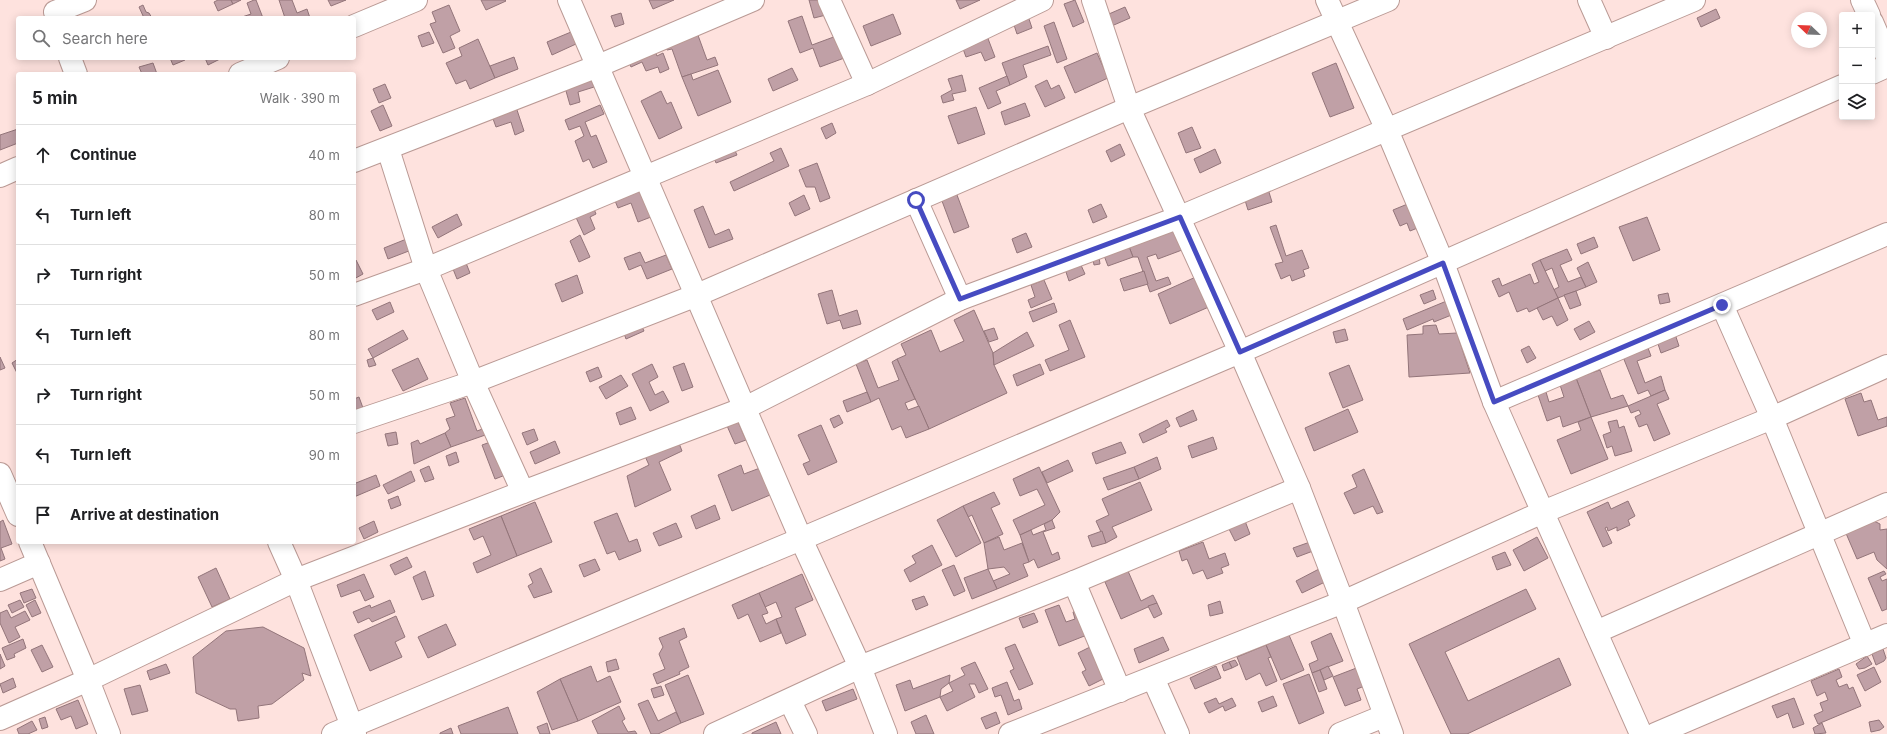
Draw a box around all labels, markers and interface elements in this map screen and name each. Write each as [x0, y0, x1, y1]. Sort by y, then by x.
north arrow [1791, 12, 1827, 48]
map controls [1839, 12, 1875, 120]
button: + [1839, 12, 1875, 48]
search box [16, 16, 356, 60]
icon: search [30, 27, 52, 49]
text: Search here [62, 29, 148, 48]
button: − [1839, 48, 1875, 84]
button: layers [1839, 84, 1875, 120]
text: 5 min [32, 88, 78, 108]
text: Walk · 390 m [260, 90, 340, 106]
icon: ahead [32, 144, 54, 166]
text: Continue [70, 145, 137, 164]
text: 40 m [308, 147, 340, 163]
route start [907, 191, 925, 209]
icon: left [32, 204, 54, 226]
text: Turn left [70, 205, 131, 224]
text: 80 m [309, 207, 340, 223]
icon: right [32, 264, 54, 286]
text: Turn right [70, 265, 142, 284]
text: 50 m [309, 267, 340, 283]
route end [1713, 296, 1731, 314]
icon: left [32, 324, 54, 346]
text: Turn left [70, 325, 131, 344]
text: 80 m [309, 327, 340, 343]
icon: right [32, 384, 54, 406]
text: Turn right [70, 385, 142, 404]
text: 50 m [309, 387, 340, 403]
icon: left [32, 444, 54, 466]
text: Turn left [70, 445, 131, 464]
text: 90 m [309, 447, 340, 463]
icon: arrive [32, 504, 54, 526]
text: Arrive at destination [70, 505, 219, 524]

